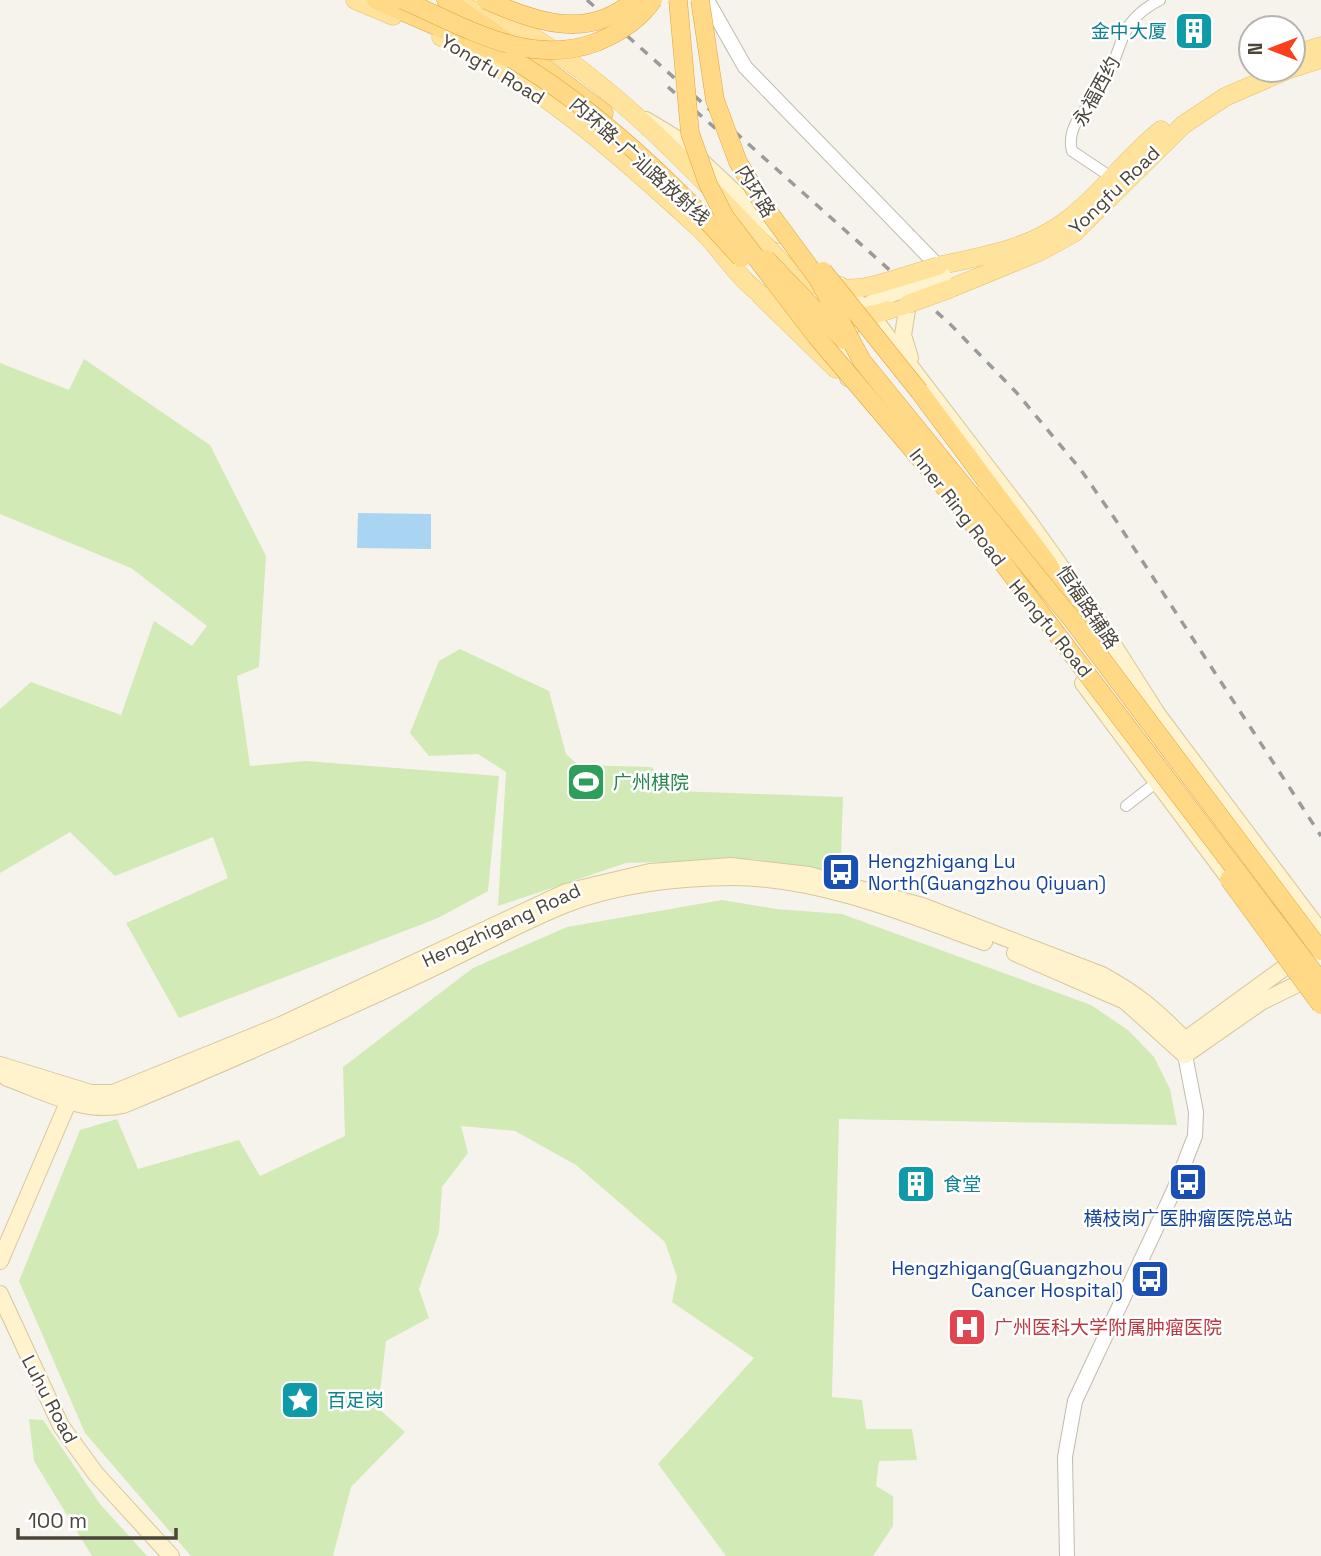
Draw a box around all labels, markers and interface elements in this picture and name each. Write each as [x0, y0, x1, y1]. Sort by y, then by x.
building icon: 金中大厦 [1173, 10, 1215, 52]
north arrow [1237, 14, 1307, 84]
place label: 金中大厦 [1091, 19, 1167, 44]
street label: Yongfu Road [436, 29, 549, 110]
text: N [1243, 43, 1268, 55]
street label: 永福西约 [1067, 52, 1126, 131]
street label: 内环路-广汕路放射线 [565, 92, 715, 231]
street label: Yongfu Road [1064, 141, 1165, 240]
street label: 内环路 [730, 160, 781, 222]
street label: Inner Ring Road [904, 443, 1012, 571]
street label: 恒福路辅路 [1051, 561, 1125, 654]
street label: Hengfu Road [1003, 574, 1098, 682]
sports icon: 广州棋院 [565, 761, 607, 803]
place label: 广州棋院 [613, 770, 689, 795]
place label: Hengzhigang Lu North(Guangzhou Qiyuan) [868, 849, 1106, 896]
bus stop icon: Hengzhigang Lu North(Guangzhou Qiyuan) [820, 851, 862, 893]
street label: Hengzhigang Road [418, 878, 585, 973]
bus stop icon: 横枝岗广医肿瘤医院总站 [1167, 1161, 1209, 1203]
building icon: 食堂 [895, 1163, 937, 1205]
place label: 食堂 [943, 1172, 981, 1197]
place label: 横枝岗广医肿瘤医院总站 [1083, 1206, 1293, 1231]
place label: Hengzhigang(Guangzhou Cancer Hospital) [891, 1256, 1123, 1303]
bus stop icon: Hengzhigang(Guangzhou Cancer Hospital) [1129, 1258, 1171, 1300]
hospital icon: 广州医科大学附属肿瘤医院 [946, 1306, 988, 1348]
place label: 广州医科大学附属肿瘤医院 [994, 1315, 1222, 1340]
street label: Luhu Road [16, 1351, 83, 1448]
place icon: 百足岗 [279, 1379, 321, 1421]
place label: 百足岗 [327, 1388, 384, 1413]
scale bar [18, 1496, 175, 1540]
text: 100 m [28, 1507, 87, 1534]

